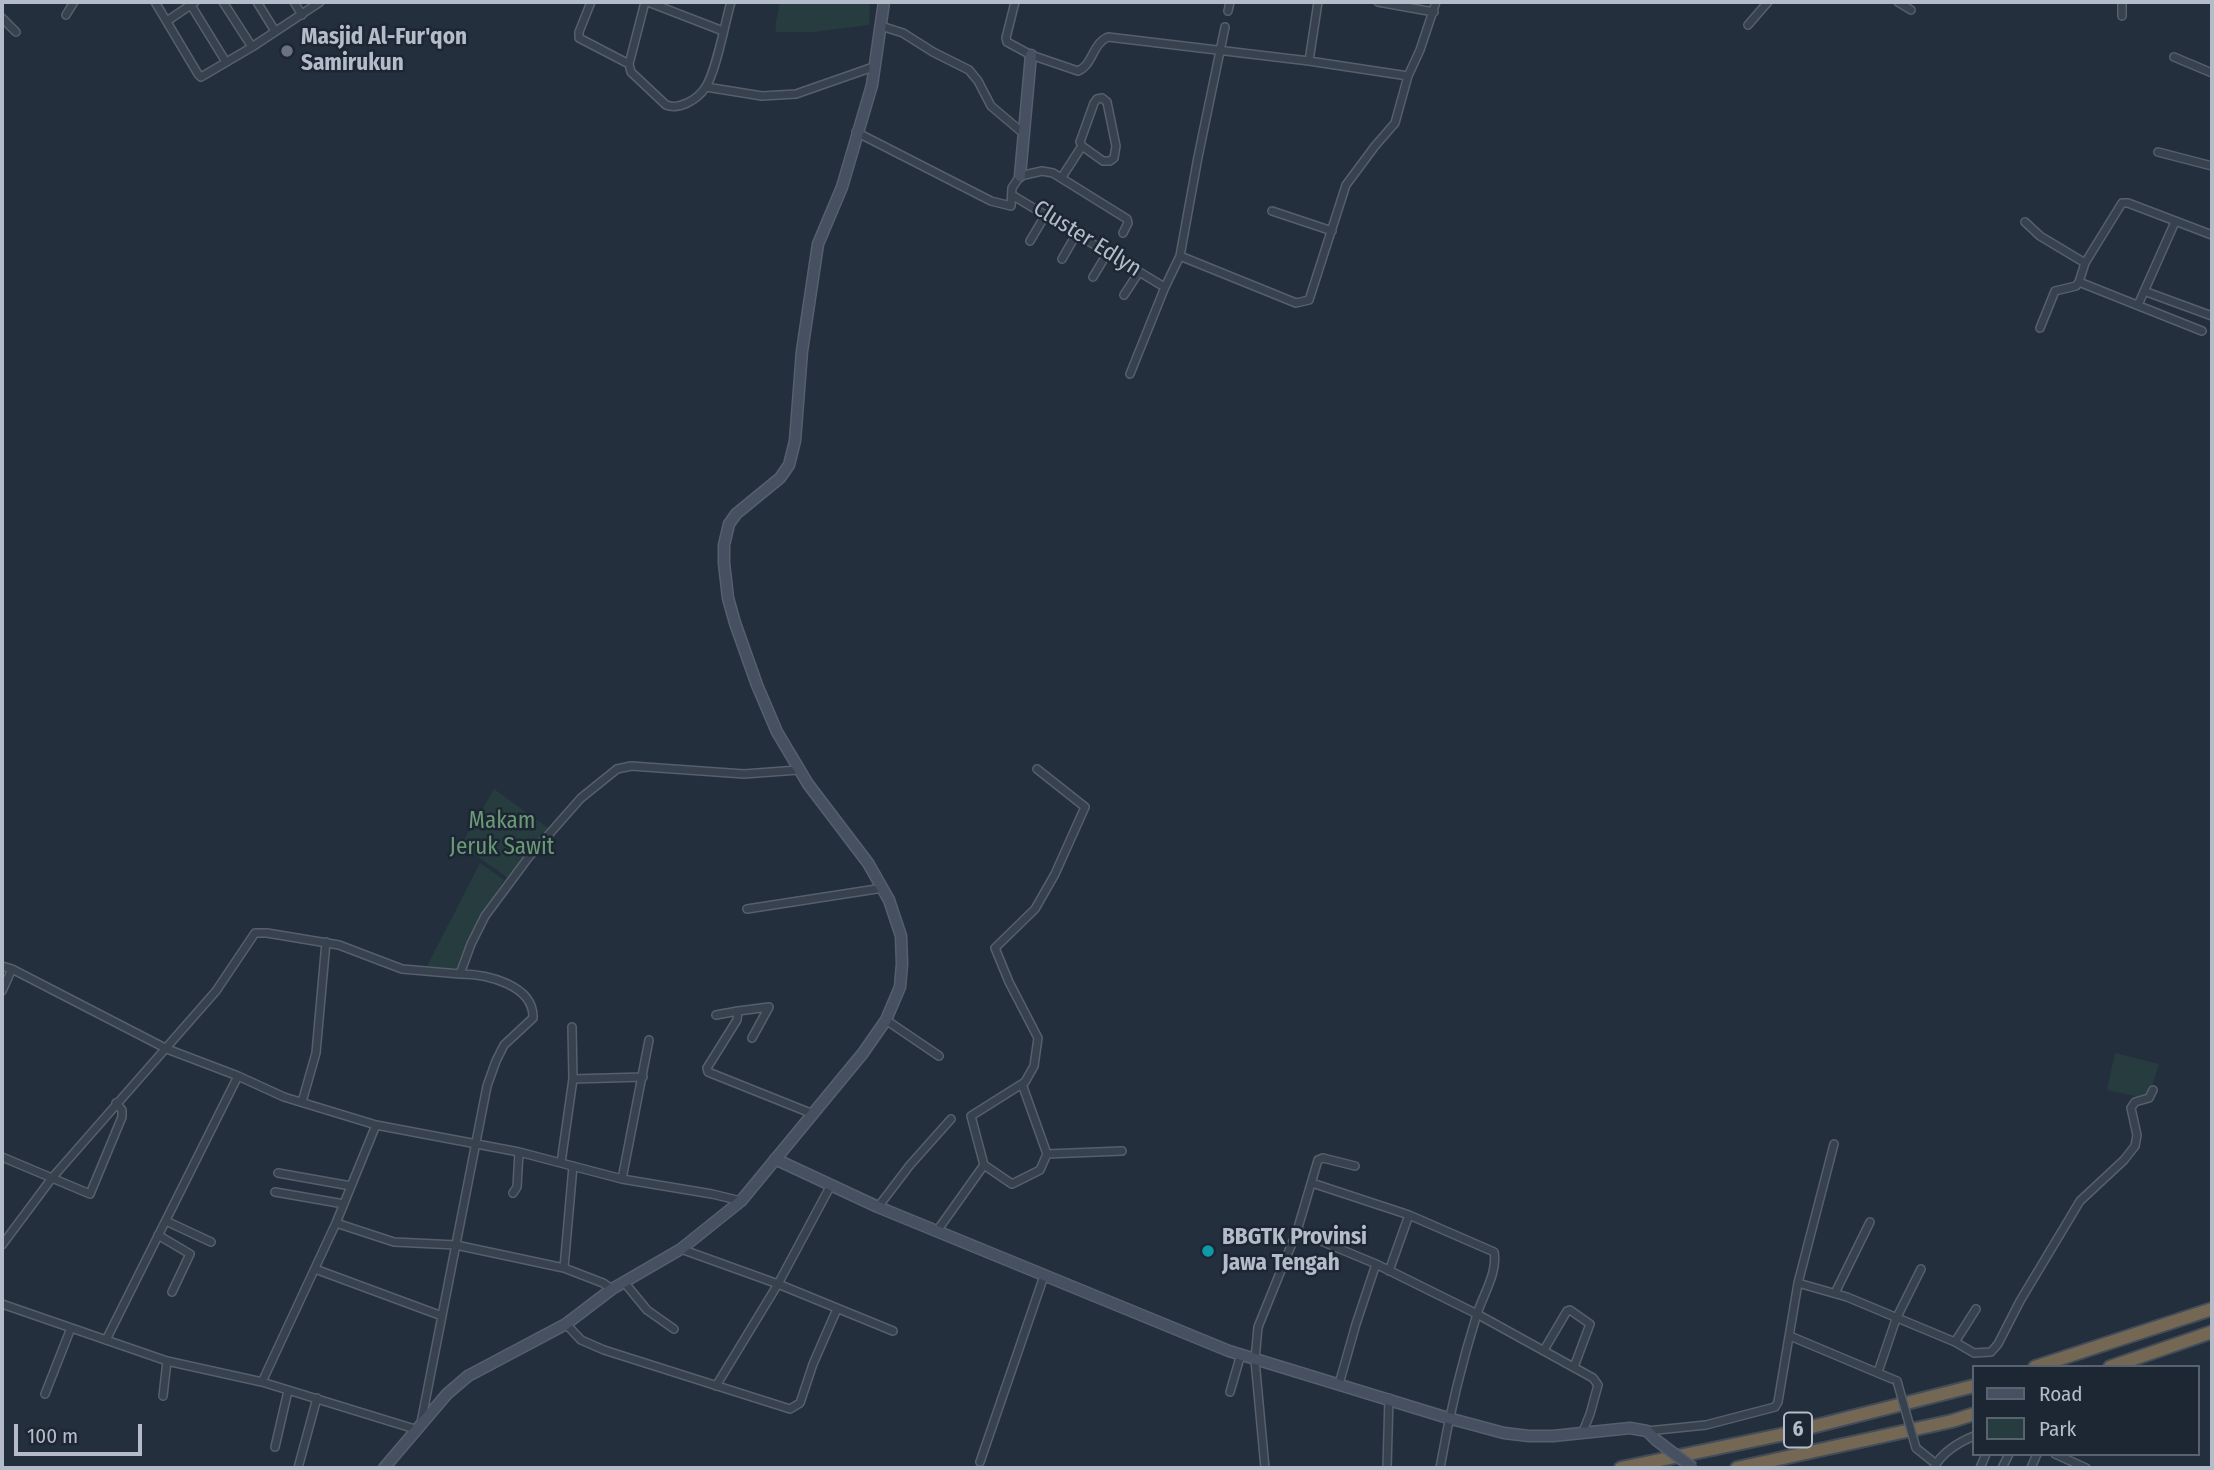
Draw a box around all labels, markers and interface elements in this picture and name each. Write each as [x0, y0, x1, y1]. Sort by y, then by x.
place label: Masjid Al-Fur'qon Samirukun [301, 24, 467, 78]
marker: Masjid Al-Fur'qon Samirukun [279, 43, 295, 59]
street label: Cluster Edlyn [1028, 195, 1146, 283]
park label: Makam Jeruk Sawit [450, 808, 554, 862]
place label: BBGTK Provinsi Jawa Tengah [1222, 1224, 1367, 1278]
marker: BBGTK Provinsi Jawa Tengah [1200, 1243, 1216, 1259]
legend [1972, 1365, 2200, 1456]
text: Road [2039, 1381, 2083, 1407]
scale bar [18, 1410, 145, 1454]
road number: 6 [1784, 1412, 1812, 1448]
text: Park [2039, 1416, 2076, 1442]
text: 100 m [27, 1423, 78, 1449]

